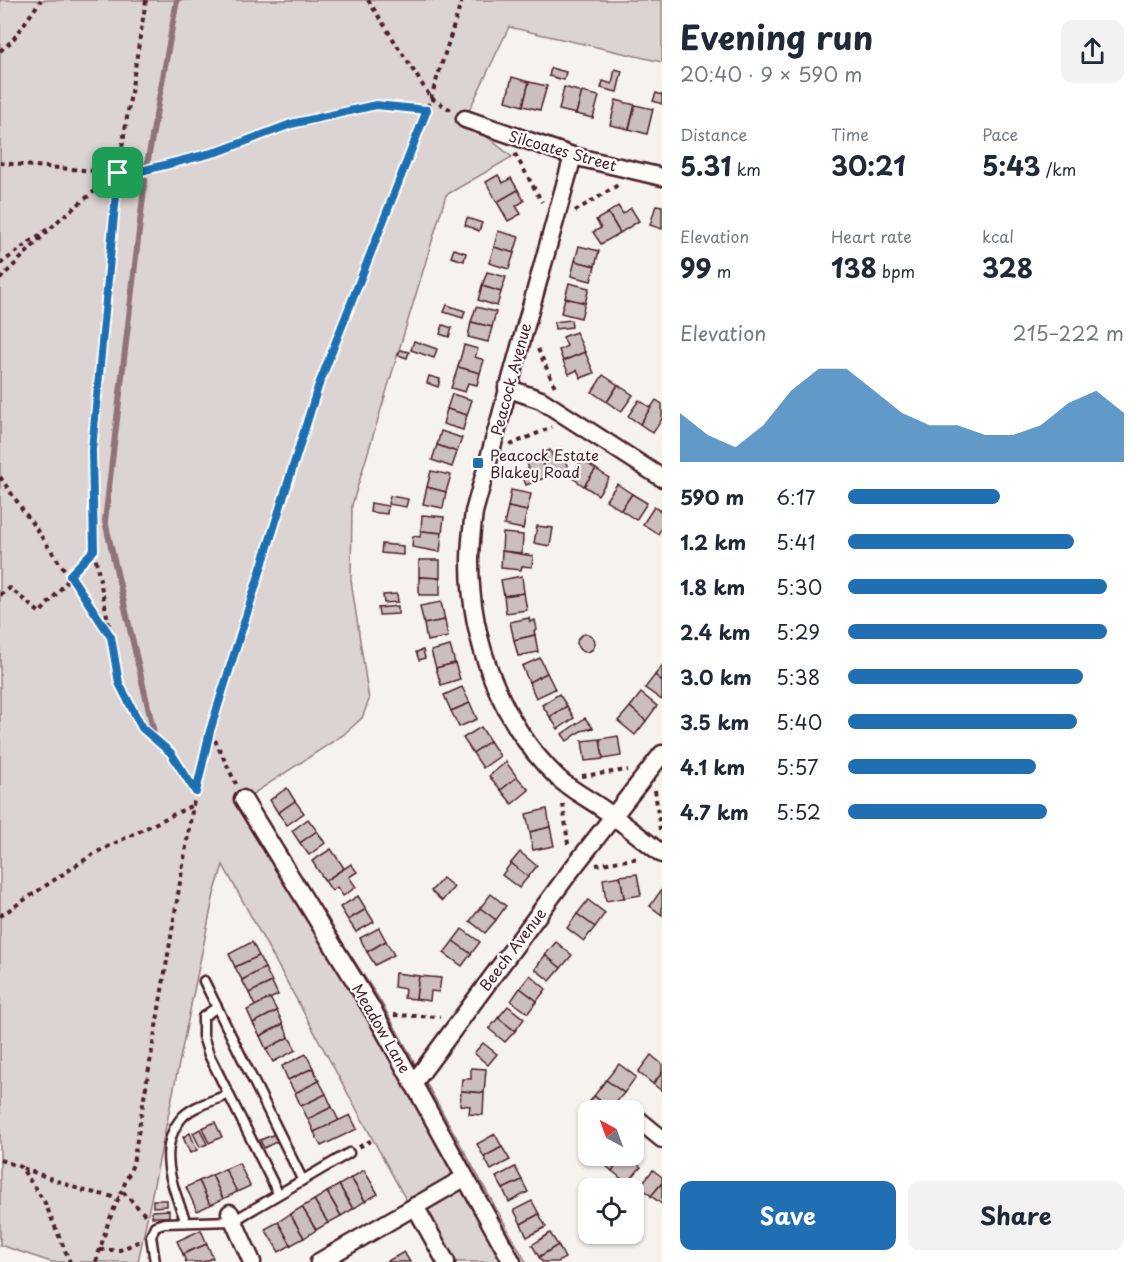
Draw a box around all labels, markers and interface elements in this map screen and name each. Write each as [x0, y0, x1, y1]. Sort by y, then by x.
text: Evening run [680, 11, 873, 61]
button: share [1061, 20, 1124, 83]
text: 20:40 · 9 × 590 m [680, 59, 862, 89]
text: Distance [680, 122, 747, 146]
text: Time [831, 122, 869, 146]
text: Pace [982, 122, 1018, 146]
street label: Silcoates Street [506, 124, 620, 176]
text: 5.31 [680, 146, 732, 185]
text: 30:21 [831, 146, 906, 185]
text: 5:43 [982, 146, 1041, 185]
pin [92, 147, 143, 198]
icon: arrive [101, 156, 134, 189]
text: km [732, 157, 761, 181]
text: /km [1041, 157, 1076, 181]
text: Elevation [680, 224, 749, 248]
text: Heart rate [831, 224, 912, 248]
text: kcal [982, 224, 1014, 248]
text: 99 [680, 248, 712, 287]
text: 138 [831, 248, 877, 287]
text: 328 [982, 248, 1033, 287]
text: m [712, 259, 731, 283]
text: bpm [877, 259, 915, 283]
text: Elevation [680, 318, 766, 348]
text: 215–222 m [1013, 318, 1124, 348]
street label: Peacock Avenue [484, 320, 536, 438]
place label: Peacock Estate Blakey Road [490, 443, 599, 483]
marker: Peacock Estate Blakey Road [471, 456, 485, 470]
text: 590 m [680, 482, 744, 512]
text: 6:17 [776, 482, 815, 512]
text: 1.2 km [680, 527, 746, 557]
text: 5:41 [776, 527, 816, 557]
text: 1.8 km [680, 572, 745, 602]
text: 5:30 [776, 572, 822, 602]
text: 2.4 km [680, 617, 750, 647]
text: 5:29 [776, 617, 820, 647]
text: 3.0 km [680, 662, 752, 692]
text: 5:38 [776, 662, 820, 692]
text: 3.5 km [680, 707, 749, 737]
text: 5:40 [776, 707, 822, 737]
text: 4.1 km [680, 752, 745, 782]
text: 5:57 [776, 752, 819, 782]
text: 4.7 km [680, 797, 749, 827]
text: 5:52 [776, 797, 821, 827]
street label: Beech Avenue [473, 903, 551, 995]
street label: Meadow Lane [347, 979, 417, 1077]
north arrow [578, 1100, 644, 1166]
map controls [578, 1100, 644, 1244]
button: locate [578, 1178, 644, 1244]
button: Save [680, 1181, 896, 1250]
button: Share [908, 1181, 1124, 1250]

